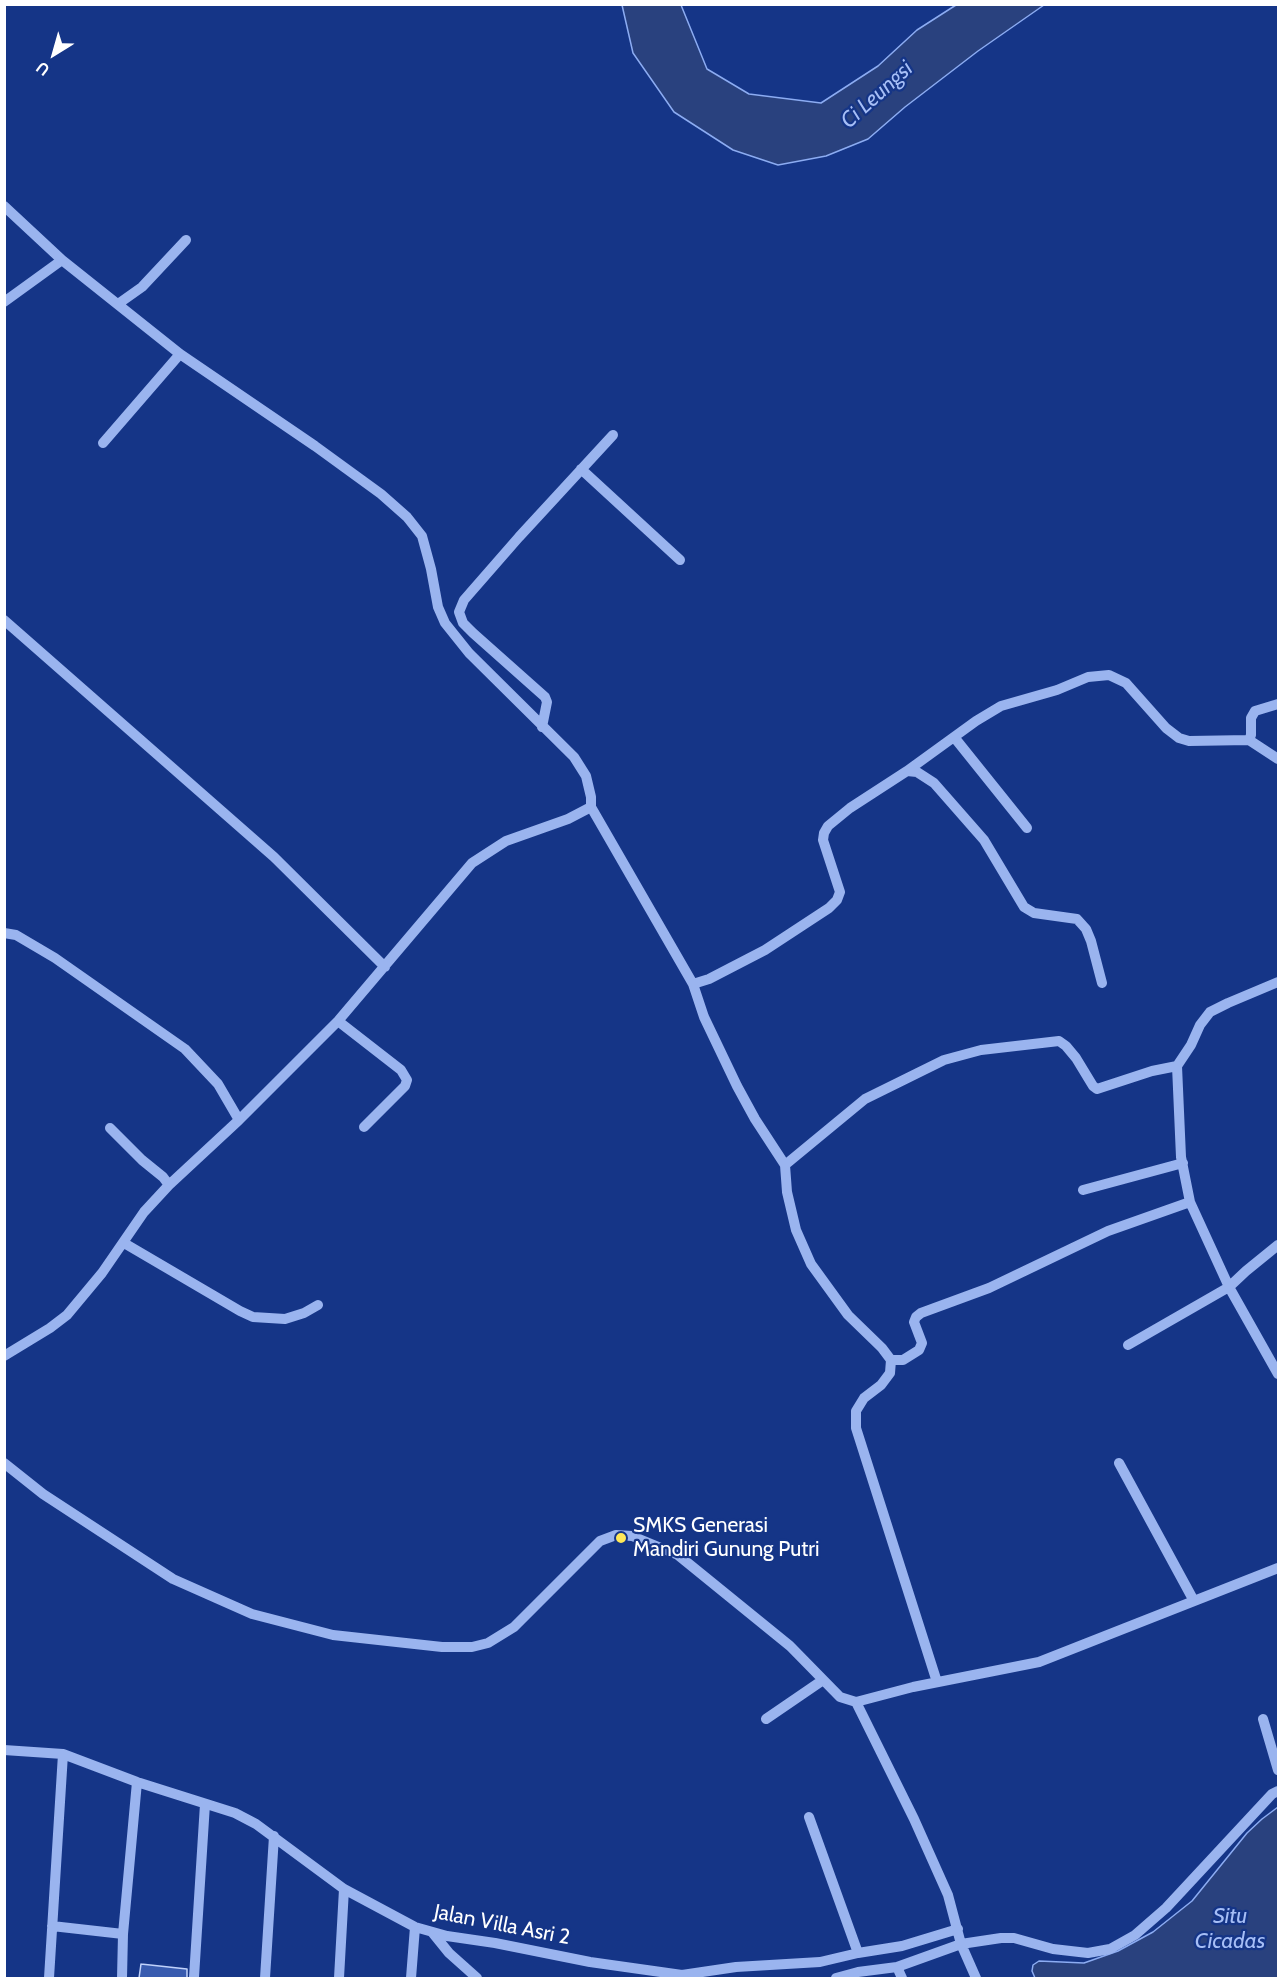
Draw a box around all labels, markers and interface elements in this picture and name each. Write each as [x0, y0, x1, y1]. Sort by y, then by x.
north arrow [24, 24, 84, 84]
water label: Ci Leungsi [836, 56, 918, 134]
text: U [33, 58, 53, 80]
place label: SMKS Generasi Mandiri Gunung Putri [633, 1513, 819, 1563]
marker: SMKS Generasi Mandiri Gunung Putri [614, 1531, 628, 1545]
street label: Jalan Villa Asri 2 [432, 1899, 572, 1951]
water label: Situ Cicadas [1195, 1904, 1265, 1956]

